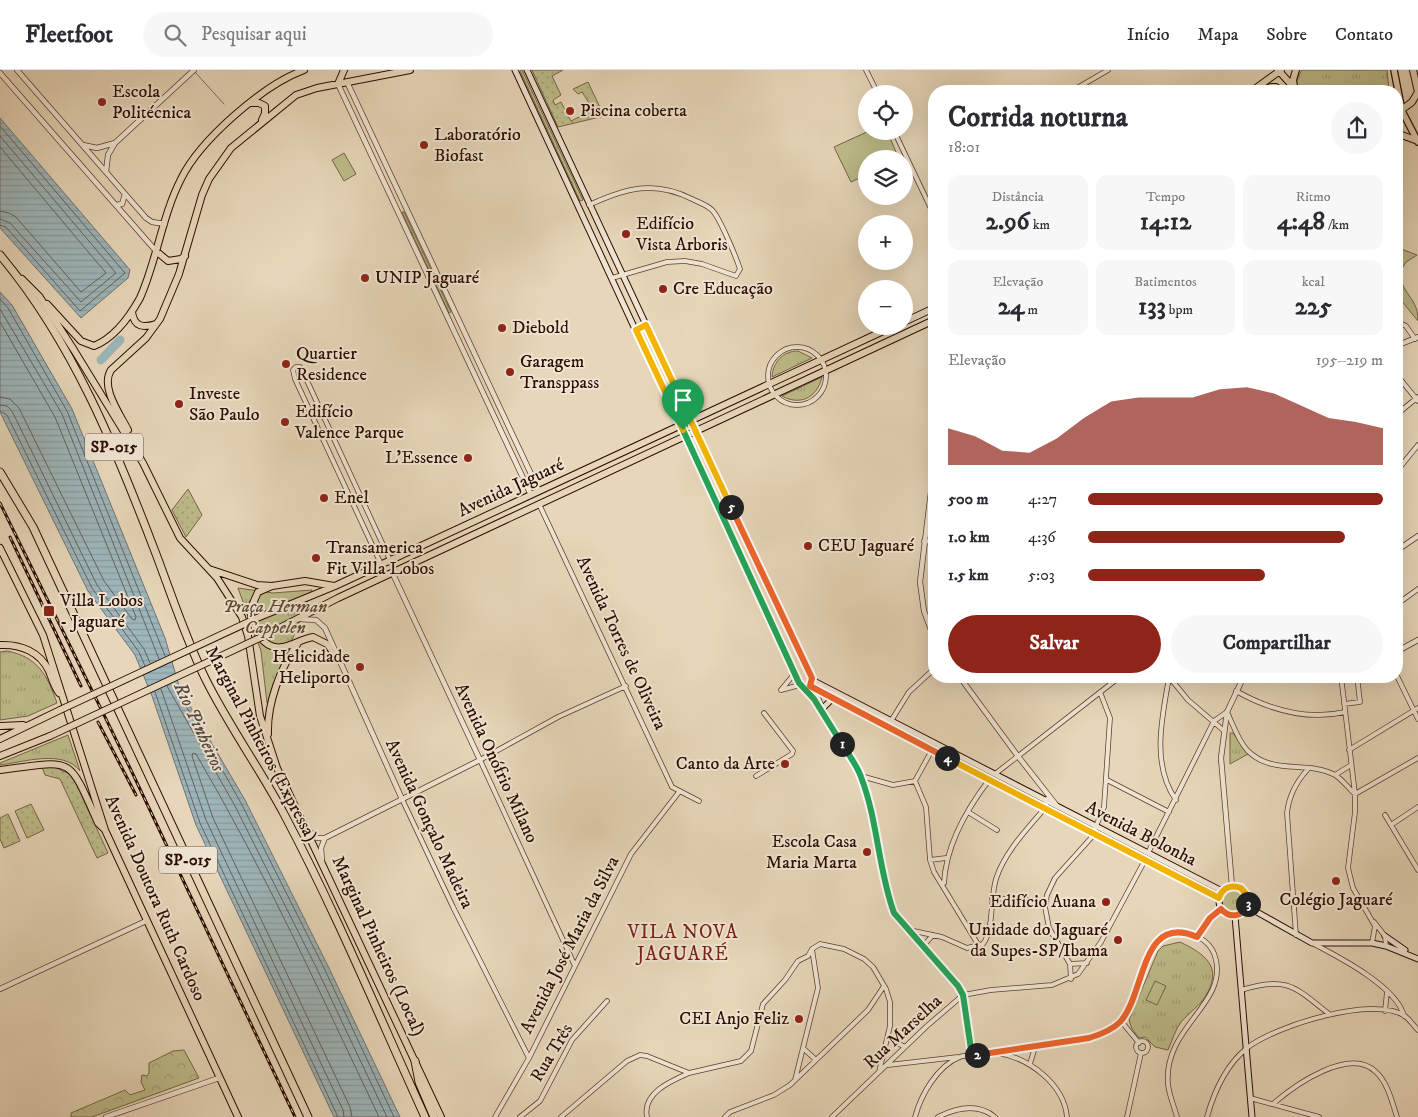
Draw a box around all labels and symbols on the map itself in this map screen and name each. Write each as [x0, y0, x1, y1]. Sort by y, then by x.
place label: Escola Politécnica [112, 81, 192, 124]
marker: Escola Politécnica [96, 96, 108, 108]
place label: Piscina coberta [580, 100, 687, 122]
marker: Piscina coberta [564, 105, 576, 117]
place label: Laboratório Biofast [434, 124, 521, 167]
marker: Laboratório Biofast [418, 139, 430, 151]
place label: Edifício Vista Arboris [635, 213, 728, 256]
marker: Edifício Vista Arboris [620, 228, 632, 240]
place label: UNIP Jaguaré [375, 267, 480, 289]
marker: UNIP Jaguaré [359, 272, 371, 284]
place label: Cre Educação [673, 278, 773, 300]
marker: Cre Educação [657, 283, 669, 295]
place label: Diebold [512, 317, 569, 339]
marker: Diebold [496, 322, 508, 334]
place label: Quartier Residence [296, 343, 367, 386]
place label: Garagem Transppass [520, 351, 599, 394]
marker: Quartier Residence [280, 358, 292, 370]
marker: Garagem Transppass [504, 366, 516, 378]
pin [662, 379, 704, 430]
place label: Investe São Paulo [189, 383, 260, 426]
marker: Investe São Paulo [173, 398, 185, 410]
place label: Edifício Valence Parque [294, 401, 404, 444]
marker: Edifício Valence Parque [279, 416, 291, 428]
road number: SP-015 [85, 434, 143, 461]
place label: L'Essence [385, 447, 458, 469]
marker: L'Essence [462, 452, 474, 464]
street label: Avenida Jaguaré [454, 454, 568, 522]
place label: Enel [334, 487, 370, 509]
marker: Enel [318, 492, 330, 504]
pin: 5 [718, 494, 744, 520]
place label: CEU Jaguaré [818, 535, 915, 557]
place label: Transamerica Fit Villa Lobos [326, 537, 434, 580]
marker: CEU Jaguaré [802, 540, 814, 552]
marker: Transamerica Fit Villa Lobos [310, 552, 322, 564]
street label: Avenida Torres de Oliveira [571, 553, 671, 734]
place label: Villa Lobos - Jaguaré [59, 590, 143, 633]
park label: Praça Herman Cappelen [223, 596, 327, 639]
marker: Villa Lobos - Jaguaré [42, 604, 56, 618]
street label: Marginal Pinheiros (Expressa) [200, 642, 322, 846]
place label: Helicidade Heliporto [272, 646, 350, 689]
marker: Helicidade Heliporto [354, 661, 366, 673]
water label: Rio Pinheiros [168, 678, 230, 776]
street label: Avenida Onófrio Milano [449, 680, 543, 847]
pin: 1 [830, 732, 854, 756]
street label: Avenida Gonçalo Madeira [380, 736, 478, 913]
pin: 4 [934, 746, 960, 770]
place label: Canto da Arte [676, 753, 775, 775]
marker: Canto da Arte [779, 758, 791, 770]
street label: Avenida Doutora Ruth Cardoso [100, 792, 210, 1005]
street label: Avenida Bolonha [1082, 797, 1200, 872]
place label: Escola Casa Maria Marta [766, 831, 857, 874]
road number: SP-015 [159, 846, 217, 874]
marker: Escola Casa Maria Marta [861, 846, 873, 858]
street label: Marginal Pinheiros (Local) [327, 852, 429, 1040]
street label: Avenida José Maria da Silva [516, 852, 625, 1037]
marker: Colégio Jaguaré [1330, 875, 1342, 887]
place label: Colégio Jaguaré [1279, 889, 1393, 911]
place label: Edifício Auana [989, 891, 1096, 913]
pin: 3 [1236, 892, 1260, 916]
marker: Edifício Auana [1100, 896, 1112, 908]
place label: Unidade do Jaguaré da Supes-SP/Ibama [968, 919, 1109, 962]
district label: VILA NOVA JAGUARÉ [626, 921, 739, 966]
marker: Unidade do Jaguaré da Supes-SP/Ibama [1112, 934, 1124, 946]
street label: Rua Marselha [859, 990, 947, 1074]
place label: CEI Anjo Feliz [679, 1008, 789, 1030]
marker: CEI Anjo Feliz [793, 1013, 805, 1025]
street label: Rua Três [526, 1020, 578, 1086]
pin: 2 [964, 1042, 990, 1068]

